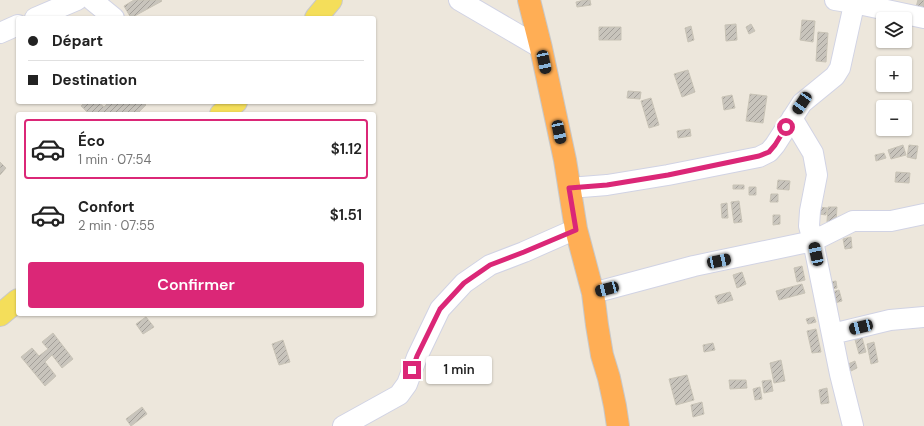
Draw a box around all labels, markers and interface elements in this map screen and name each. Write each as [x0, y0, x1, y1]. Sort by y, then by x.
map controls [876, 12, 912, 136]
button: layers [876, 12, 912, 48]
text: Départ [52, 31, 103, 51]
car [536, 49, 552, 75]
button: + [876, 56, 912, 92]
text: Destination [52, 70, 137, 90]
car [790, 90, 814, 116]
button: − [876, 100, 912, 136]
route start [777, 118, 795, 136]
car [551, 119, 567, 145]
icon: car [30, 131, 66, 167]
text: Éco [78, 131, 105, 151]
text: $1.12 [331, 139, 362, 159]
text: 1 min · 07:54 [78, 151, 151, 168]
icon: car [30, 197, 66, 233]
text: Confort [78, 197, 135, 217]
text: $1.51 [330, 205, 362, 225]
text: 2 min · 07:55 [78, 217, 155, 234]
car [808, 241, 824, 267]
car [706, 253, 732, 269]
button: Confirmer [28, 262, 364, 308]
car [594, 280, 620, 298]
car [848, 318, 874, 336]
callout: 1 min [426, 356, 492, 384]
route end [403, 361, 421, 379]
text: 1 min [443, 361, 475, 378]

